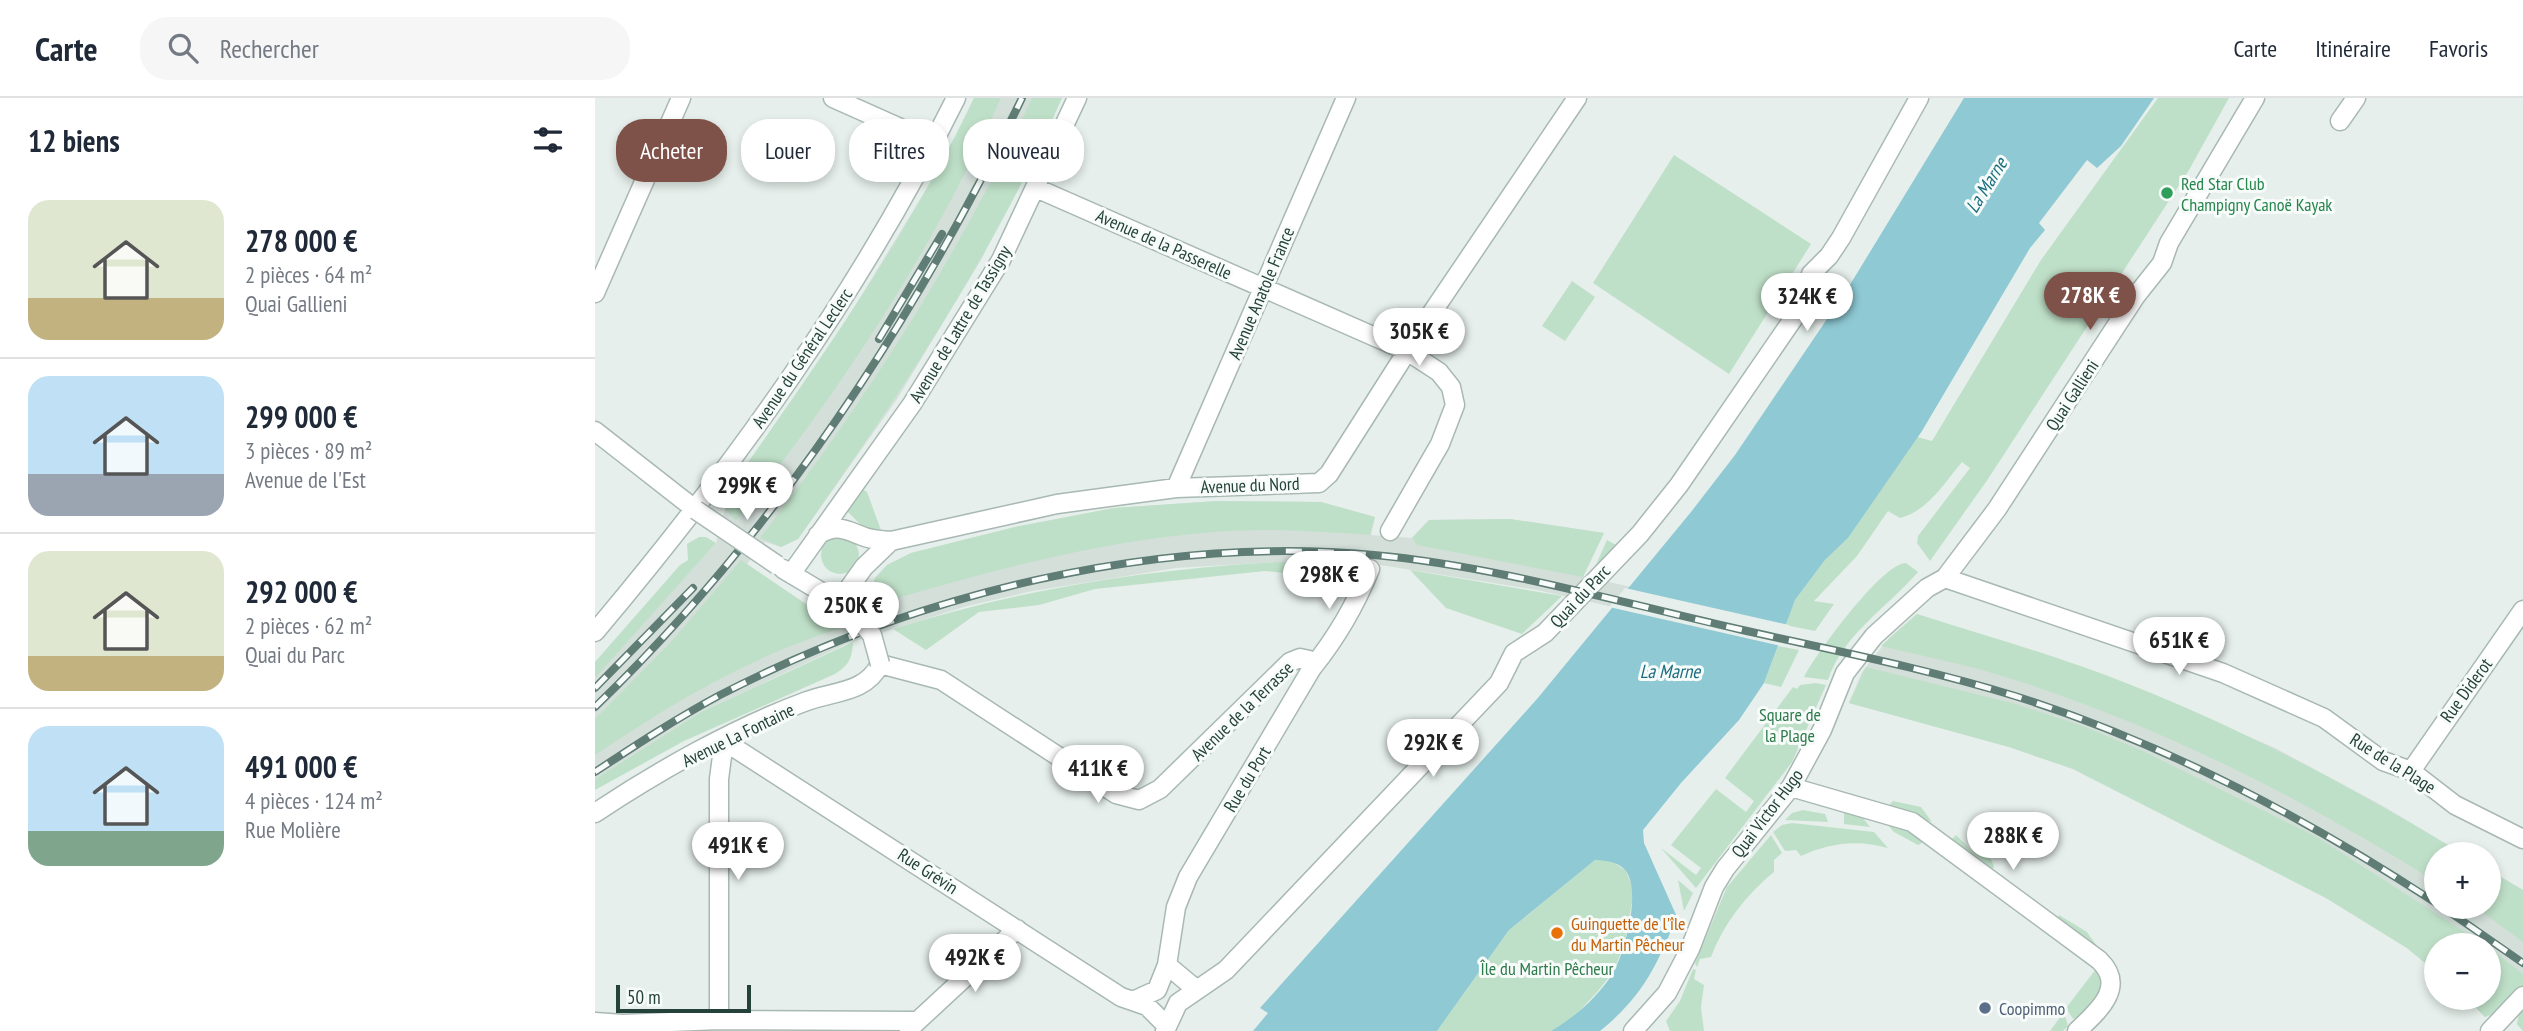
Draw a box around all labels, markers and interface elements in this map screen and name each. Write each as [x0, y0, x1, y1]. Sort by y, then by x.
search box [140, 17, 630, 80]
text: Carte [35, 27, 98, 70]
icon: search [164, 29, 202, 67]
text: Rechercher [220, 32, 319, 65]
text: Carte [2233, 33, 2277, 64]
text: Itinéraire [2315, 33, 2391, 64]
text: Favoris [2429, 33, 2488, 64]
chip: Acheter [616, 119, 727, 182]
chip: Louer [741, 119, 835, 182]
chip: Filtres [849, 119, 949, 182]
chip: Nouveau [963, 119, 1084, 182]
text: 12 biens [28, 121, 120, 160]
icon: filters [529, 121, 567, 159]
water label: La Marne [1960, 152, 2013, 217]
place label: Red Star Club Champigny Canoë Kayak [2181, 172, 2332, 216]
marker: Red Star Club Champigny Canoë Kayak [2159, 185, 2175, 201]
street label: Avenue de la Passerelle [1093, 204, 1235, 284]
text: 278 000 € [245, 221, 358, 260]
street label: Avenue Anatole France [1223, 223, 1299, 363]
icon: home [84, 228, 168, 312]
street label: Avenue de Lattre de Tassigny [904, 241, 1016, 407]
text: 2 pièces · 64 m² [245, 260, 372, 289]
pin: 278K € [2033, 272, 2147, 332]
pin: 324K € [1750, 274, 1864, 333]
text: 278K € [2060, 280, 2120, 309]
text: 324K € [1777, 281, 1837, 310]
street label: Avenue du Général Leclerc [747, 283, 858, 432]
text: Quai Gallieni [245, 289, 348, 318]
pin: 305K € [1362, 308, 1476, 368]
text: 305K € [1389, 316, 1449, 345]
street label: Quai Gallieni [2041, 355, 2103, 435]
text: 299 000 € [245, 397, 358, 436]
icon: home [84, 404, 168, 488]
text: 3 pièces · 89 m² [245, 436, 372, 465]
pin: 299K € [690, 462, 804, 522]
text: Avenue de l'Est [245, 465, 366, 494]
text: 299K € [717, 470, 777, 499]
street label: Avenue du Nord [1200, 472, 1300, 498]
pin: 298K € [1272, 552, 1386, 611]
text: 298K € [1299, 559, 1359, 588]
street label: Quai du Parc [1545, 559, 1615, 632]
text: 292 000 € [245, 572, 358, 611]
icon: home [84, 579, 168, 663]
pin: 250K € [796, 582, 910, 642]
text: 250K € [823, 590, 883, 619]
text: 2 pièces · 62 m² [245, 611, 372, 640]
pin: 651K € [2122, 618, 2236, 677]
text: 651K € [2149, 625, 2209, 654]
text: Quai du Parc [245, 640, 345, 669]
street label: Rue Diderot [2435, 653, 2497, 727]
street label: Avenue de la Terrasse [1186, 656, 1298, 766]
water label: La Marne [1640, 659, 1701, 683]
street label: Avenue La Fontaine [678, 698, 798, 772]
park label: Square de la Plage [1759, 703, 1821, 747]
pin: 292K € [1376, 720, 1490, 779]
text: 292K € [1403, 727, 1463, 756]
street label: Rue de la Plage [2346, 728, 2440, 798]
street label: Rue du Port [1218, 742, 1276, 816]
pin: 411K € [1041, 746, 1155, 805]
text: 491 000 € [245, 747, 358, 786]
text: 411K € [1068, 753, 1128, 782]
icon: home [84, 754, 168, 838]
street label: Quai Victor Hugo [1726, 764, 1808, 862]
text: 4 pièces · 124 m² [245, 786, 383, 815]
pin: 288K € [1956, 812, 2070, 872]
text: Rue Molière [245, 815, 341, 844]
text: 288K € [1983, 820, 2043, 849]
pin: 491K € [681, 822, 795, 882]
text: 491K € [708, 830, 768, 859]
map controls [2424, 842, 2501, 1010]
button: + [2424, 842, 2501, 919]
street label: Rue Grévin [893, 843, 963, 899]
place label: Guinguette de l'île du Martin Pêcheur [1571, 912, 1686, 956]
marker: Guinguette de l'île du Martin Pêcheur [1549, 925, 1565, 941]
button: − [2424, 933, 2501, 1010]
pin: 492K € [918, 934, 1032, 994]
text: 492K € [945, 942, 1005, 971]
park label: Île du Martin Pêcheur [1479, 957, 1614, 980]
scale bar [616, 982, 751, 1014]
text: 50 m [627, 985, 661, 1009]
place label: Coopimmo [1999, 997, 2065, 1020]
marker: Coopimmo [1977, 1000, 1993, 1016]

